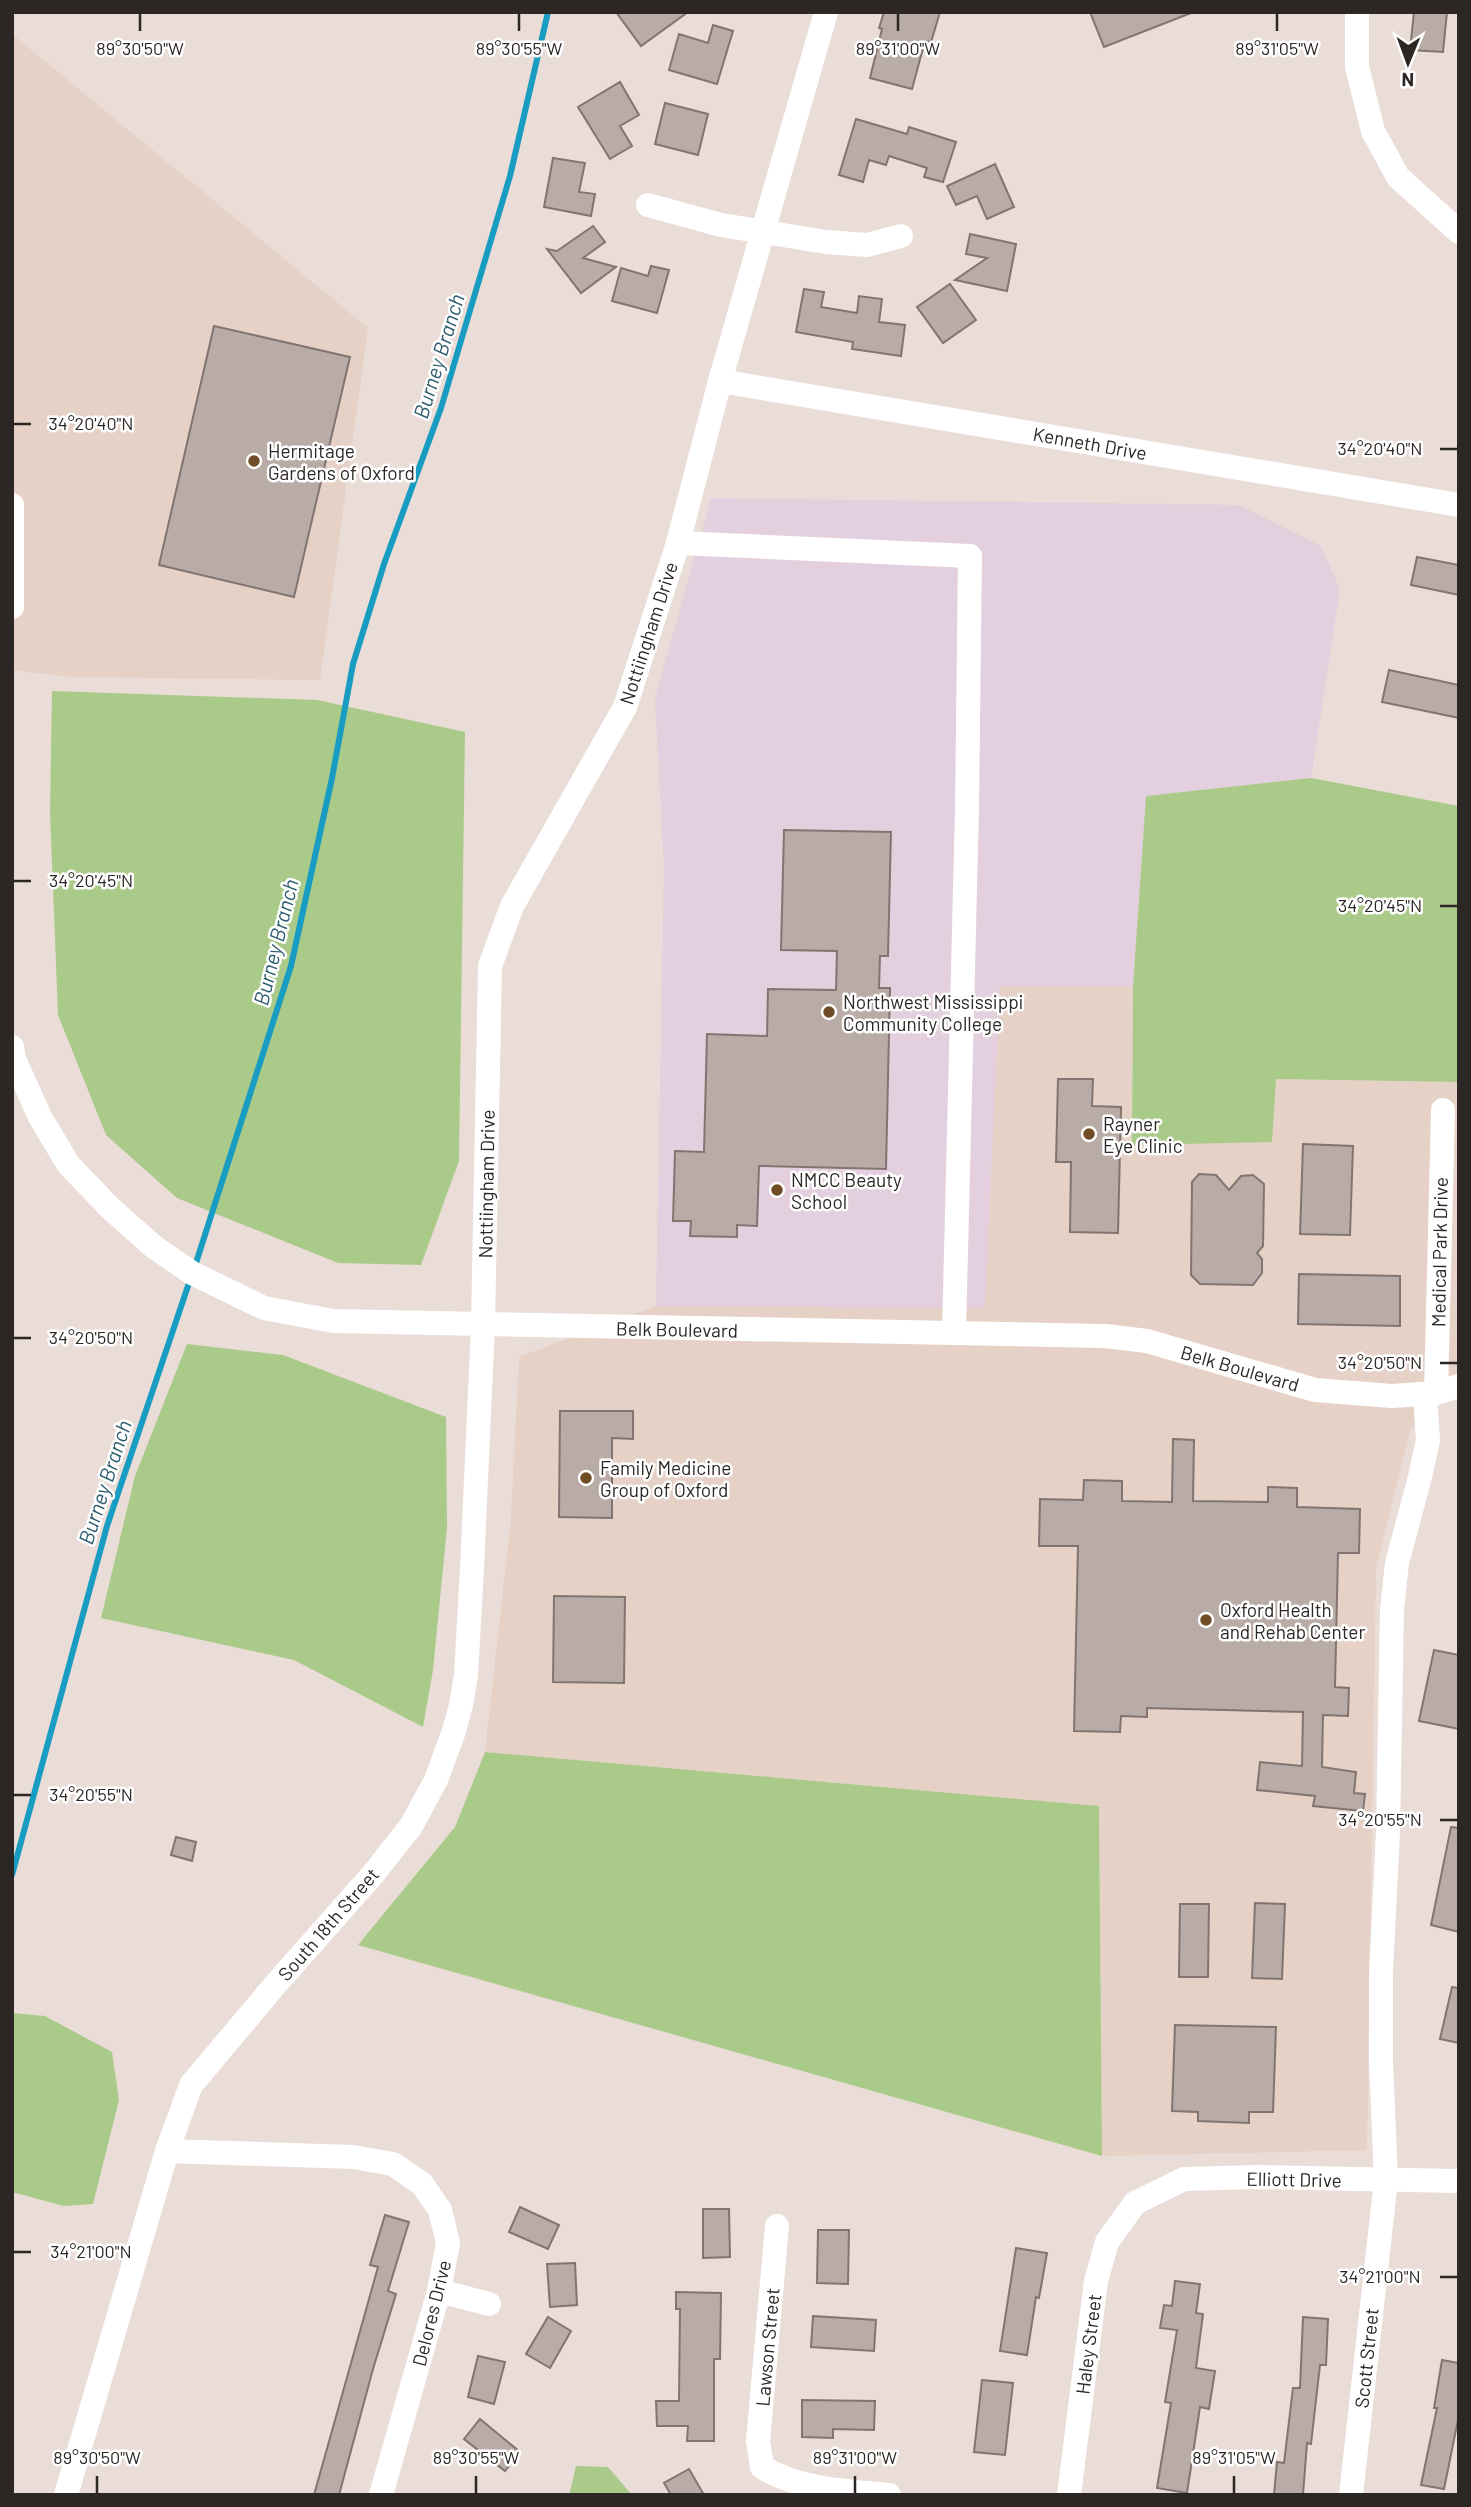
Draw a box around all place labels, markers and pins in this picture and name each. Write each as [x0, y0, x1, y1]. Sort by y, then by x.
place label: Hermitage Gardens of Oxford [268, 439, 415, 484]
marker: Hermitage Gardens of Oxford [246, 453, 262, 469]
place label: Northwest Mississippi Community College [843, 990, 1023, 1035]
marker: Northwest Mississippi Community College [821, 1004, 837, 1020]
place label: Rayner Eye Clinic [1103, 1112, 1183, 1157]
marker: Rayner Eye Clinic [1081, 1126, 1097, 1142]
place label: NMCC Beauty School [791, 1168, 902, 1213]
marker: NMCC Beauty School [769, 1182, 785, 1198]
place label: Family Medicine Group of Oxford [600, 1456, 731, 1501]
marker: Family Medicine Group of Oxford [578, 1470, 594, 1486]
place label: Oxford Health and Rehab Center [1220, 1598, 1365, 1643]
marker: Oxford Health and Rehab Center [1198, 1612, 1214, 1628]

